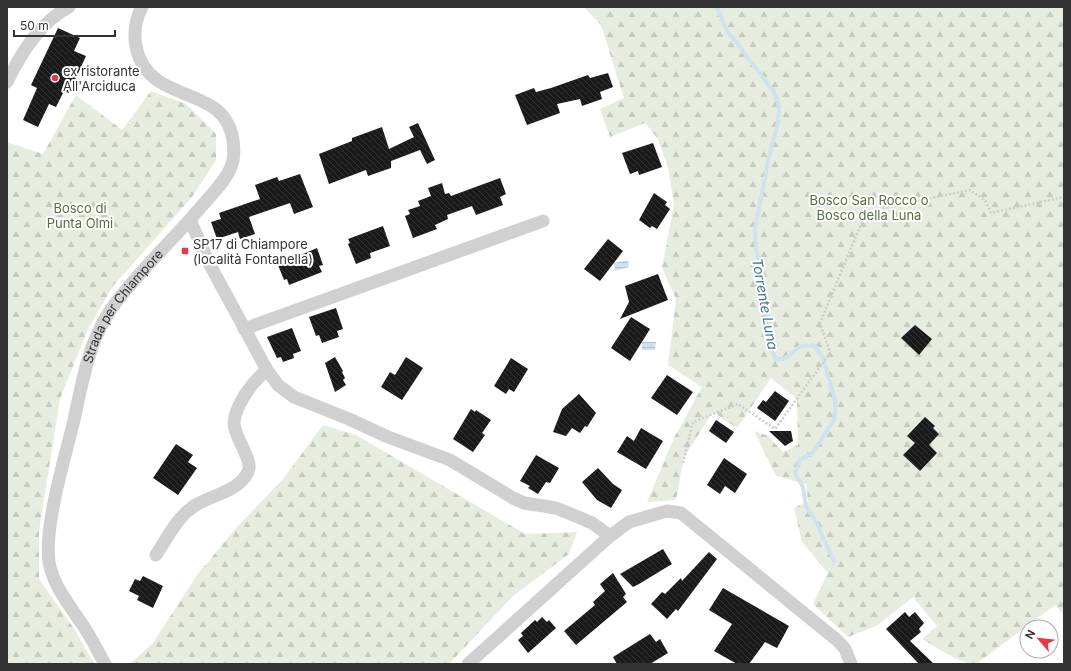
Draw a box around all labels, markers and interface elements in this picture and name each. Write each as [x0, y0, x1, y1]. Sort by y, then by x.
scale bar [14, 12, 115, 38]
text: 50 m [20, 18, 49, 33]
place label: ex ristorante All'Arciduca [63, 63, 140, 94]
marker: ex ristorante All'Arciduca [50, 73, 60, 83]
park label: Bosco San Rocco o Bosco della Luna [809, 192, 929, 223]
park label: Bosco di Punta Olmi [47, 200, 113, 231]
place label: SP17 di Chiampore (località Fontanella) [193, 236, 313, 267]
street label: Strada per Chiampore [79, 246, 166, 365]
marker: SP17 di Chiampore (località Fontanella) [180, 246, 190, 256]
water label: Torrente Luna [749, 257, 782, 351]
north arrow [1019, 619, 1059, 659]
text: N [1022, 627, 1038, 641]

